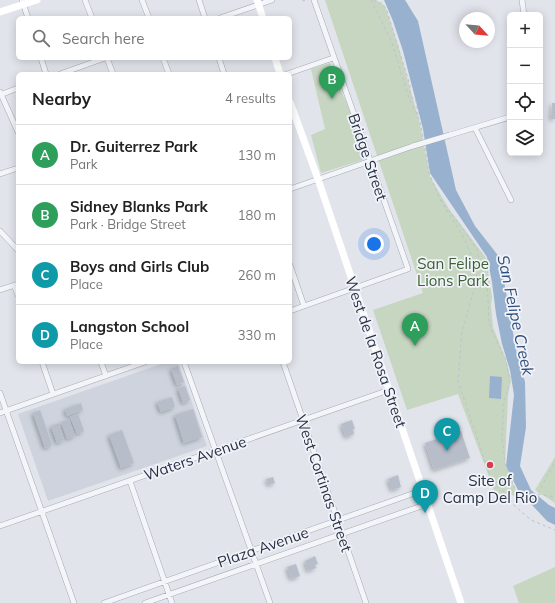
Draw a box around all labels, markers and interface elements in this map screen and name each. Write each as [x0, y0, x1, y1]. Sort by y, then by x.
north arrow [459, 12, 495, 48]
map controls [507, 12, 543, 156]
button: + [507, 12, 543, 48]
search box [16, 16, 292, 60]
icon: search [30, 27, 52, 49]
text: Search here [62, 29, 144, 48]
button: − [507, 48, 543, 84]
pin: B [319, 66, 345, 99]
button: locate [507, 84, 543, 120]
text: Nearby [32, 88, 91, 109]
text: 4 results [225, 90, 276, 106]
street label: Bridge Street [344, 111, 392, 203]
button: layers [507, 120, 543, 156]
text: Dr. Guiterrez Park [70, 137, 198, 156]
text: A [40, 147, 50, 163]
text: 130 m [238, 147, 276, 163]
text: Park [70, 156, 97, 172]
text: Sidney Blanks Park [70, 197, 208, 216]
text: B [41, 207, 49, 223]
text: 180 m [238, 207, 276, 223]
text: Park · Bridge Street [70, 216, 186, 232]
your location [364, 234, 384, 254]
water label: San Felipe Creek [493, 253, 539, 378]
park label: San Felipe Lions Park [417, 254, 489, 290]
text: Boys and Girls Club [70, 257, 209, 276]
text: C [41, 267, 49, 283]
text: 260 m [238, 267, 276, 283]
street label: West de la Rosa Street [341, 274, 411, 430]
text: Place [70, 276, 103, 292]
pin: A [402, 313, 428, 346]
text: Langston School [70, 317, 189, 336]
text: D [40, 327, 50, 343]
text: 330 m [238, 327, 276, 343]
text: Place [70, 336, 103, 352]
street label: West Cortinas Street [292, 412, 356, 554]
pin: C [434, 418, 460, 451]
street label: Waters Avenue [141, 432, 249, 484]
marker: Site of Camp Del Rio [485, 460, 495, 470]
place label: Site of Camp Del Rio [443, 471, 537, 507]
pin: D [412, 480, 438, 513]
street label: Plaza Avenue [215, 523, 311, 571]

